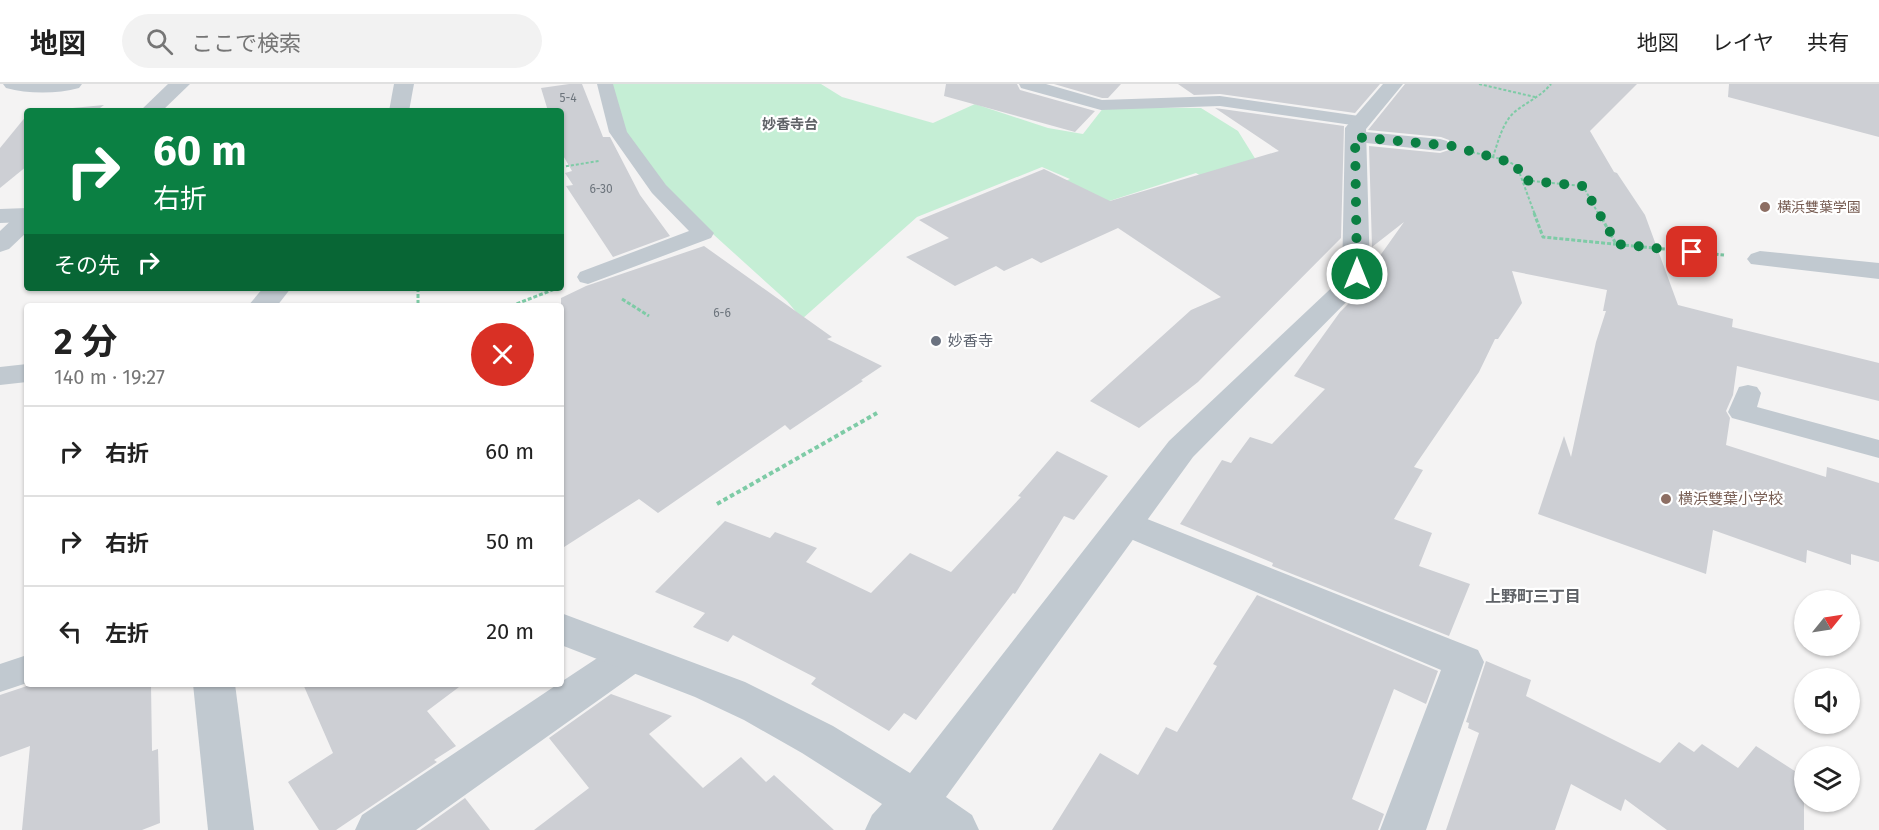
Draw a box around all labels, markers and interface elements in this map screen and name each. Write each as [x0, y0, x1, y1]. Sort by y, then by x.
search box [122, 14, 542, 68]
icon: search [143, 25, 176, 58]
text: 地図 [30, 27, 86, 60]
text: ここで検索 [191, 30, 301, 57]
text: 地図 [1637, 30, 1679, 56]
text: レイヤ [1712, 30, 1774, 56]
text: 共有 [1807, 30, 1849, 56]
house number: 5-4 [559, 91, 577, 105]
district label: 妙香寺台 [762, 116, 818, 133]
text: 60 m [153, 126, 247, 176]
icon: right [54, 132, 132, 210]
house number: 6-30 [589, 182, 613, 196]
text: 右折 [153, 183, 207, 215]
place label: 横浜雙葉学園 [1777, 199, 1861, 216]
marker: 横浜雙葉学園 [1758, 200, 1772, 214]
pin [1666, 226, 1717, 277]
icon: arrive [1675, 235, 1708, 268]
position arrow [1325, 242, 1389, 306]
icon: right [132, 246, 165, 279]
text: その先 [54, 252, 120, 279]
house number: 6-6 [713, 306, 731, 320]
text: 2 分 [54, 320, 117, 364]
button: close [471, 323, 534, 386]
place label: 妙香寺 [948, 332, 993, 350]
marker: 妙香寺 [929, 334, 943, 348]
text: 140 m · 19:27 [54, 365, 165, 389]
icon: right [54, 435, 87, 468]
text: 60 m [485, 438, 534, 465]
text: 右折 [105, 440, 149, 467]
place label: 横浜雙葉小学校 [1678, 490, 1783, 508]
marker: 横浜雙葉小学校 [1659, 492, 1673, 506]
icon: right [54, 525, 87, 558]
text: 50 m [486, 528, 534, 555]
text: 右折 [105, 530, 149, 557]
district label: 上野町三丁目 [1485, 587, 1581, 606]
north arrow [1794, 590, 1860, 656]
map controls [1794, 590, 1860, 812]
icon: left [54, 615, 87, 648]
text: 20 m [486, 618, 534, 645]
text: 左折 [105, 620, 149, 647]
button: sound [1794, 668, 1860, 734]
button: layers [1794, 746, 1860, 812]

